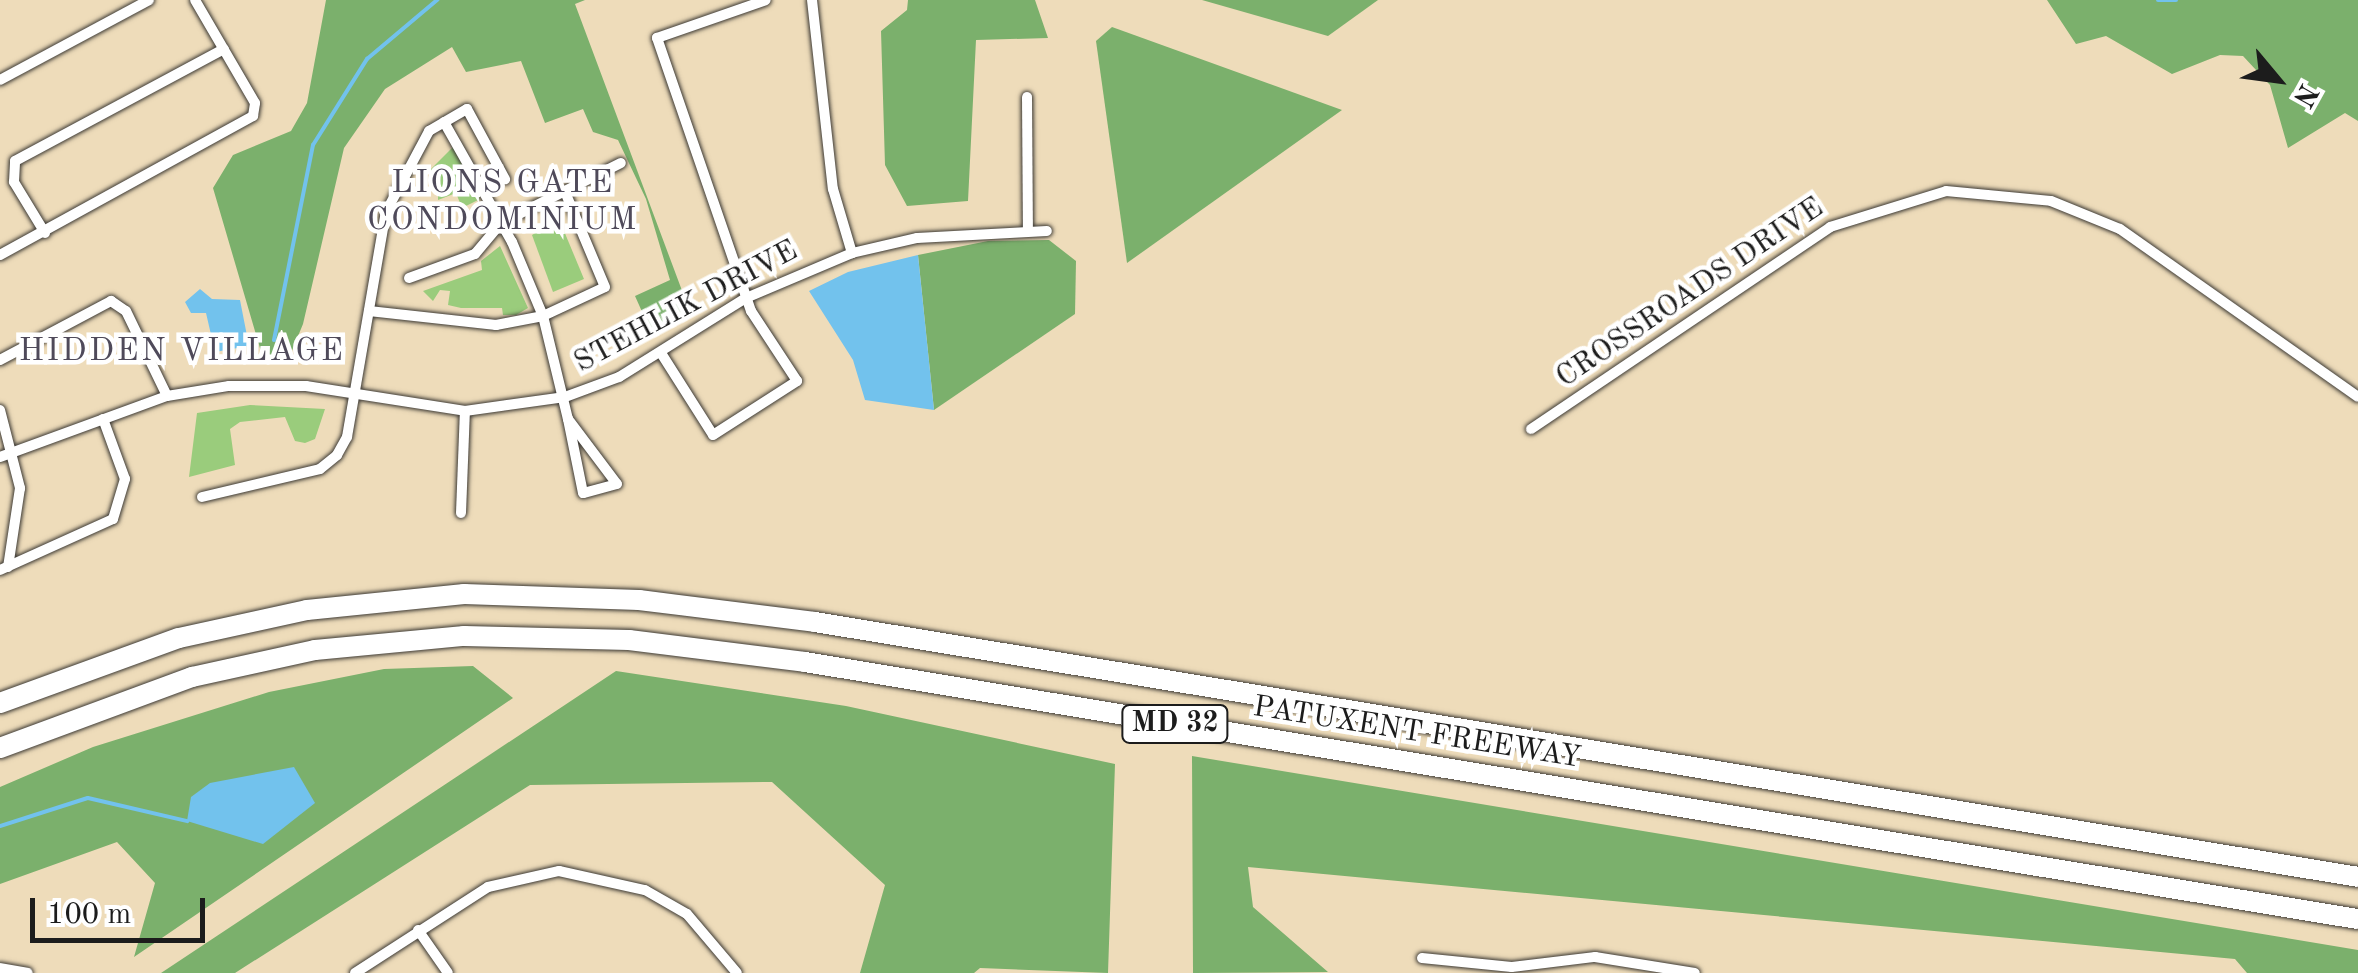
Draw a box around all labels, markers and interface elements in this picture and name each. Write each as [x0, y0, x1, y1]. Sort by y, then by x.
north arrow [2228, 30, 2328, 130]
text: N [2287, 78, 2322, 111]
district label: LIONS GATE CONDOMINIUM [367, 166, 639, 241]
street label: CROSSROADS DRIVE [1550, 190, 1830, 396]
street label: STEHLIK DRIVE [568, 233, 804, 381]
district label: HIDDEN VILLAGE [19, 333, 345, 371]
street label: PATUXENT FREEWAY [1250, 689, 1584, 777]
road number: MD 32 [1120, 701, 1230, 747]
scale bar [35, 878, 210, 940]
text: 100 m [47, 900, 131, 930]

